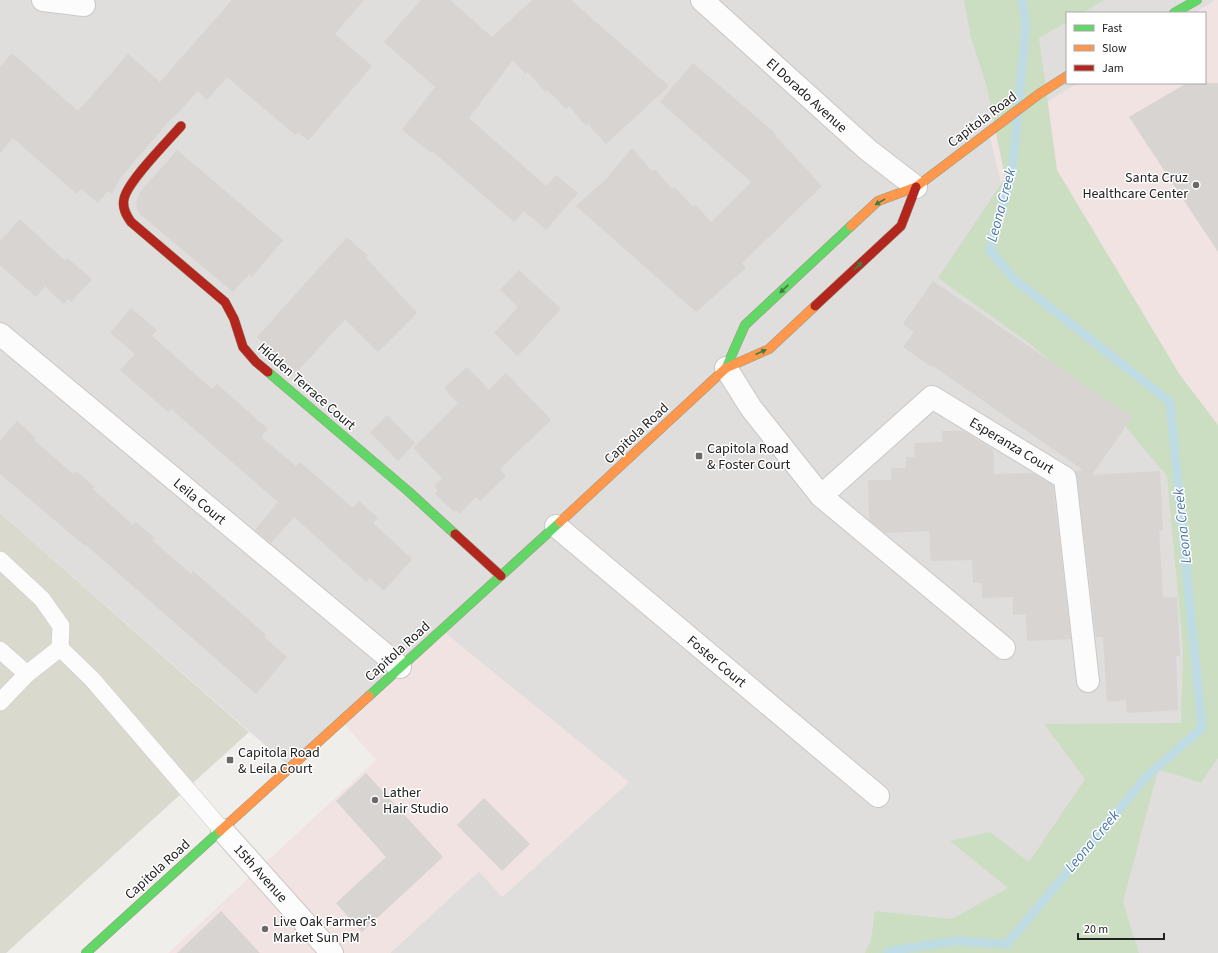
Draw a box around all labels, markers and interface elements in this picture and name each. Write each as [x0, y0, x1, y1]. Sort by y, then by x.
legend [1066, 12, 1206, 84]
text: Fast [1102, 20, 1122, 37]
text: Slow [1102, 40, 1127, 57]
street label: El Dorado Avenue [761, 54, 851, 138]
text: Jam [1102, 60, 1124, 77]
street label: Capitola Road [944, 87, 1021, 152]
water label: Leona Creek [982, 165, 1022, 244]
place label: Santa Cruz Healthcare Center [1082, 168, 1188, 204]
marker: Santa Cruz Healthcare Center [1191, 180, 1201, 190]
one-way arrow [874, 199, 886, 206]
one-way arrow [853, 261, 863, 271]
one-way arrow [778, 285, 789, 294]
street label: Hidden Terrace Court [253, 338, 360, 435]
one-way arrow [756, 349, 767, 355]
street label: Capitola Road [600, 398, 673, 469]
street label: Esperanza Court [965, 413, 1058, 479]
place label: Capitola Road & Foster Court [707, 439, 790, 475]
marker: Capitola Road & Foster Court [694, 451, 704, 461]
street label: Leila Court [169, 474, 230, 530]
water label: Leona Creek [1168, 487, 1197, 565]
street label: Capitola Road [361, 617, 435, 687]
street label: Foster Court [682, 631, 750, 693]
place label: Capitola Road & Leila Court [238, 743, 320, 779]
marker: Capitola Road & Leila Court [225, 755, 235, 765]
place label: Lather Hair Studio [383, 783, 449, 819]
marker: Lather Hair Studio [370, 795, 380, 805]
water label: Leona Creek [1060, 805, 1125, 877]
street label: Capitola Road [121, 835, 195, 905]
street label: 15th Avenue [229, 840, 292, 907]
place label: Live Oak Farmer's Market Sun PM [273, 912, 377, 948]
scale bar [1078, 915, 1164, 941]
text: 20 m [1084, 921, 1108, 938]
marker: Live Oak Farmer's Market Sun PM [260, 924, 270, 934]

